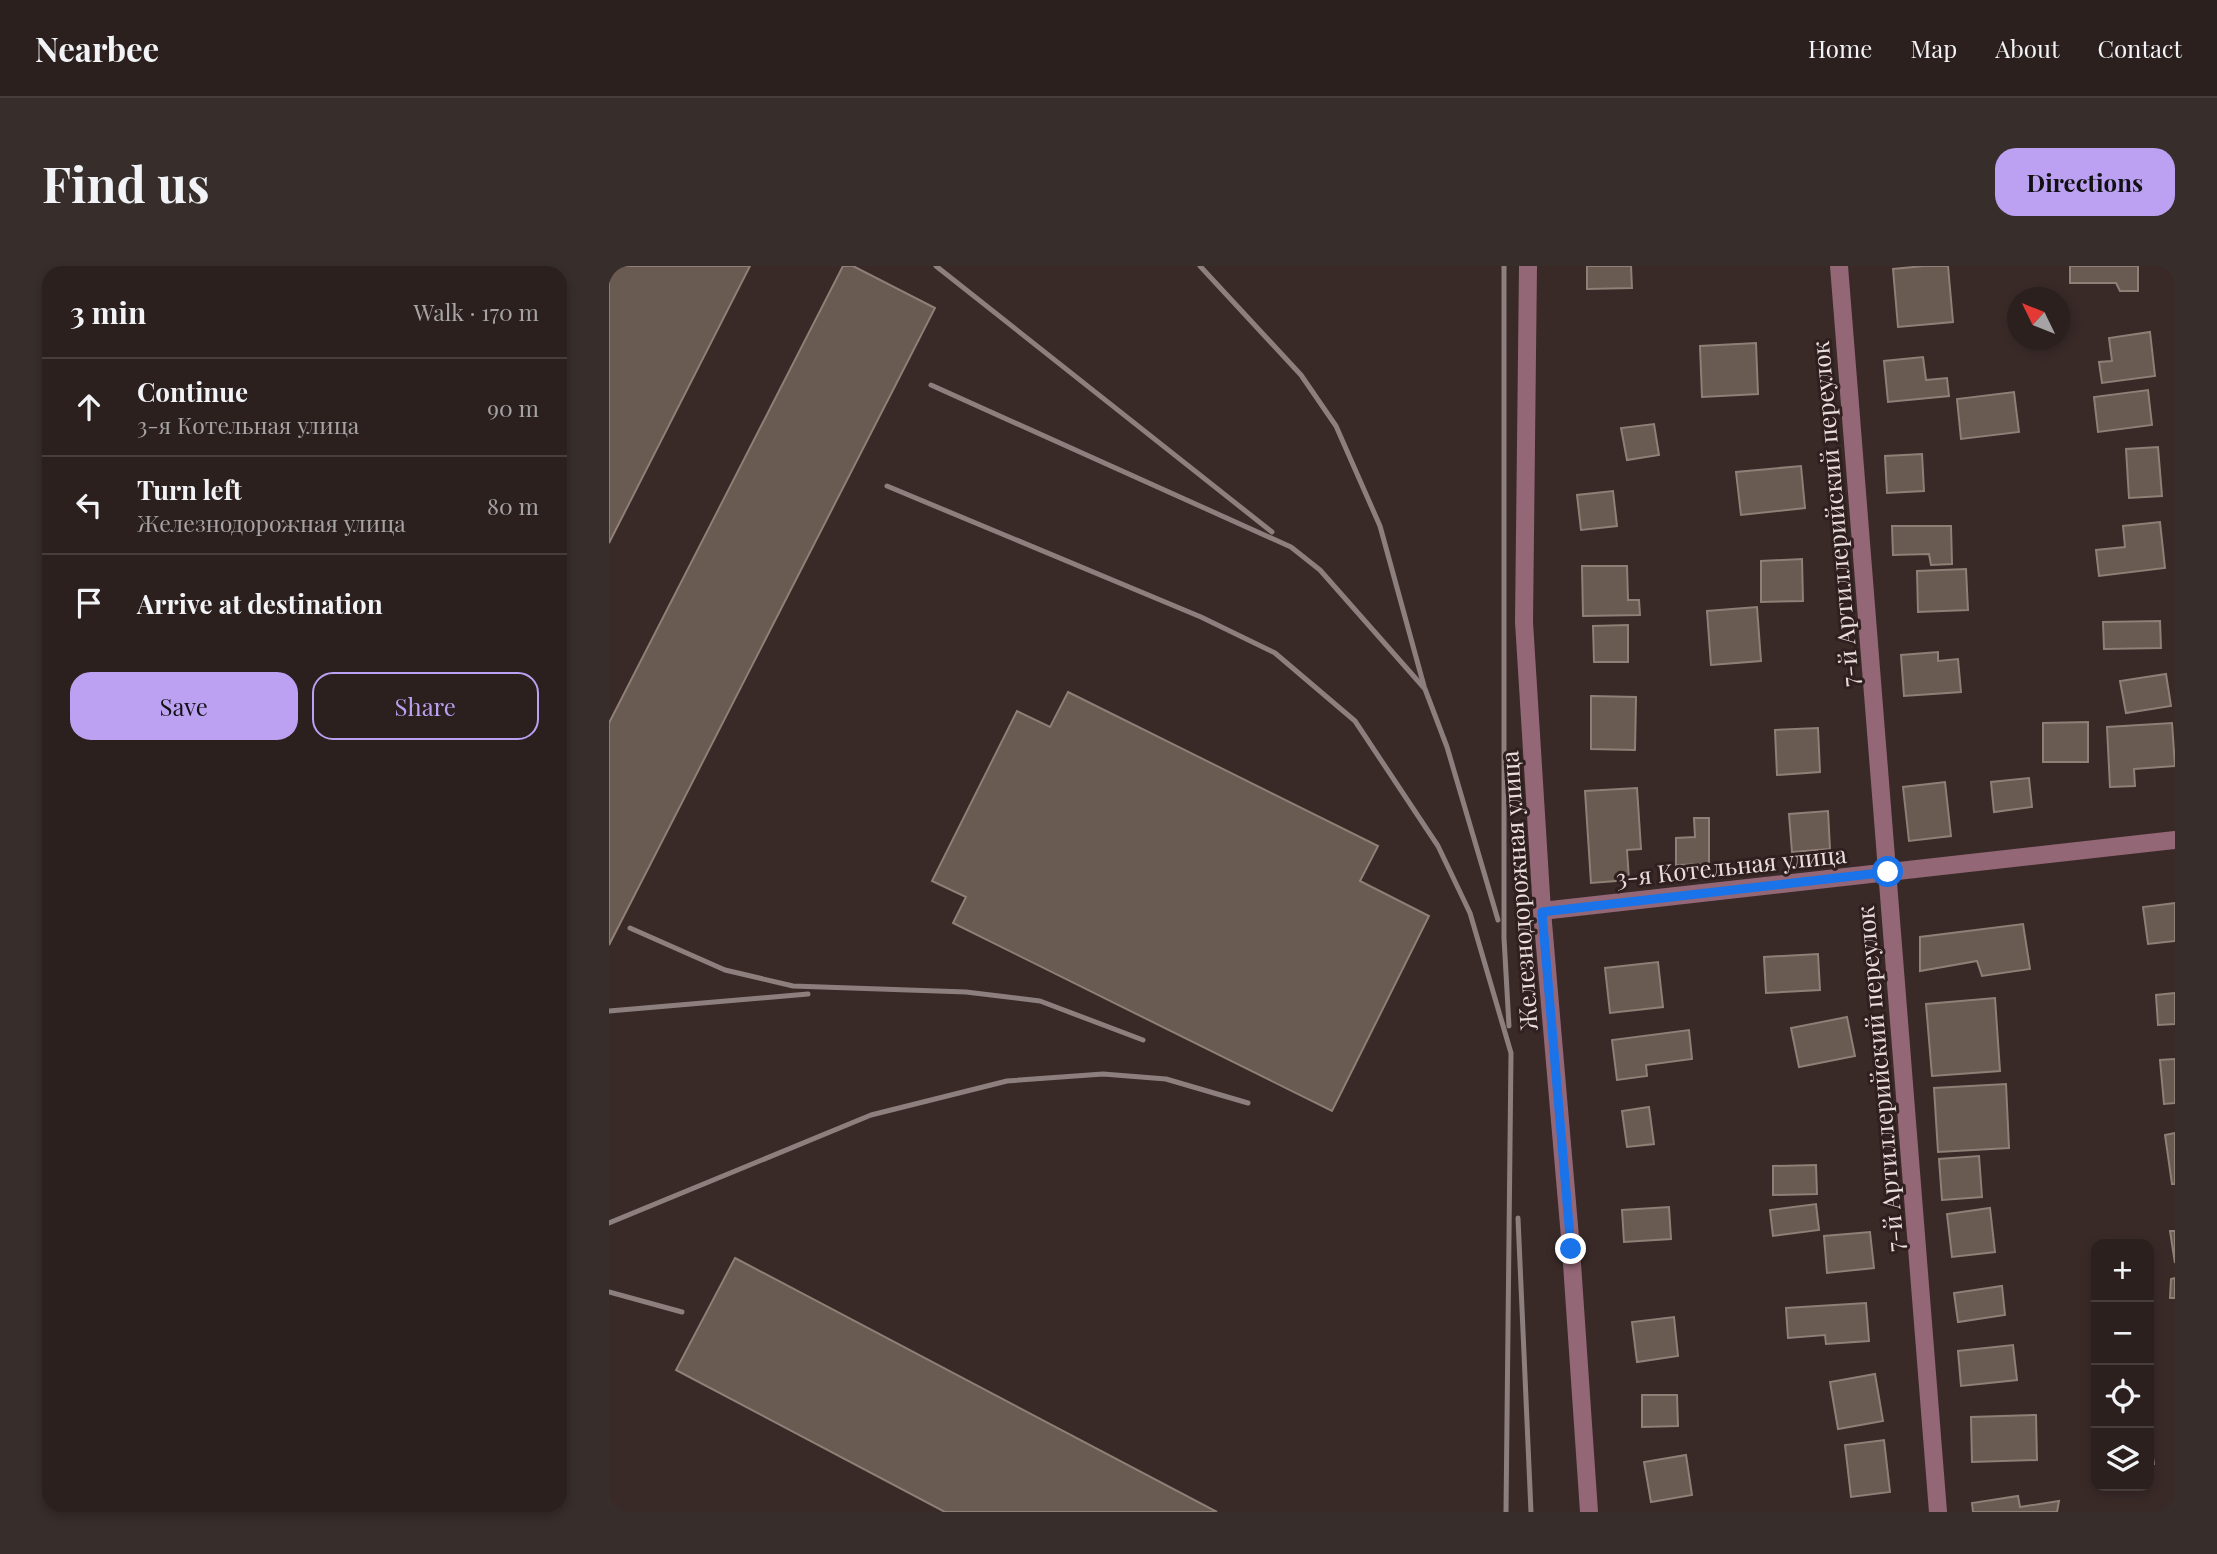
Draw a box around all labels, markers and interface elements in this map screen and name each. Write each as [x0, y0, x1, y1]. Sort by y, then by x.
text: Nearbee [35, 26, 159, 70]
text: Home [1808, 32, 1872, 64]
text: Map [1910, 32, 1957, 64]
text: About [1995, 32, 2059, 64]
text: Contact [2097, 32, 2182, 64]
button: Directions [1995, 148, 2175, 216]
text: Find us [42, 150, 210, 215]
north arrow [2007, 287, 2070, 350]
text: 3 min [70, 292, 146, 332]
text: Walk · 170 m [414, 296, 539, 327]
street label: 7-й Артиллерийский переулок [1803, 340, 1865, 688]
text: Continue [137, 374, 248, 409]
icon: ahead [70, 388, 108, 426]
text: 90 m [487, 392, 539, 423]
text: 3-я Котельная улица [137, 409, 359, 440]
text: Turn left [137, 472, 242, 507]
icon: left [70, 486, 108, 524]
text: 80 m [487, 490, 539, 521]
text: Железнодорожная улица [137, 507, 406, 538]
icon: arrive [70, 584, 108, 622]
text: Arrive at destination [137, 586, 383, 621]
button: Save [70, 672, 298, 740]
button: Share [312, 672, 539, 740]
street label: Железнодорожная улица [1492, 750, 1544, 1032]
street label: 3-я Котельная улица [1614, 837, 1848, 893]
route start [1872, 856, 1903, 887]
street label: 7-й Артиллерийский переулок [1848, 905, 1910, 1253]
route end [1555, 1233, 1586, 1264]
map controls [2091, 1239, 2154, 1491]
button: + [2091, 1239, 2154, 1302]
button: − [2091, 1302, 2154, 1365]
button: locate [2091, 1365, 2154, 1428]
button: layers [2091, 1428, 2154, 1491]

